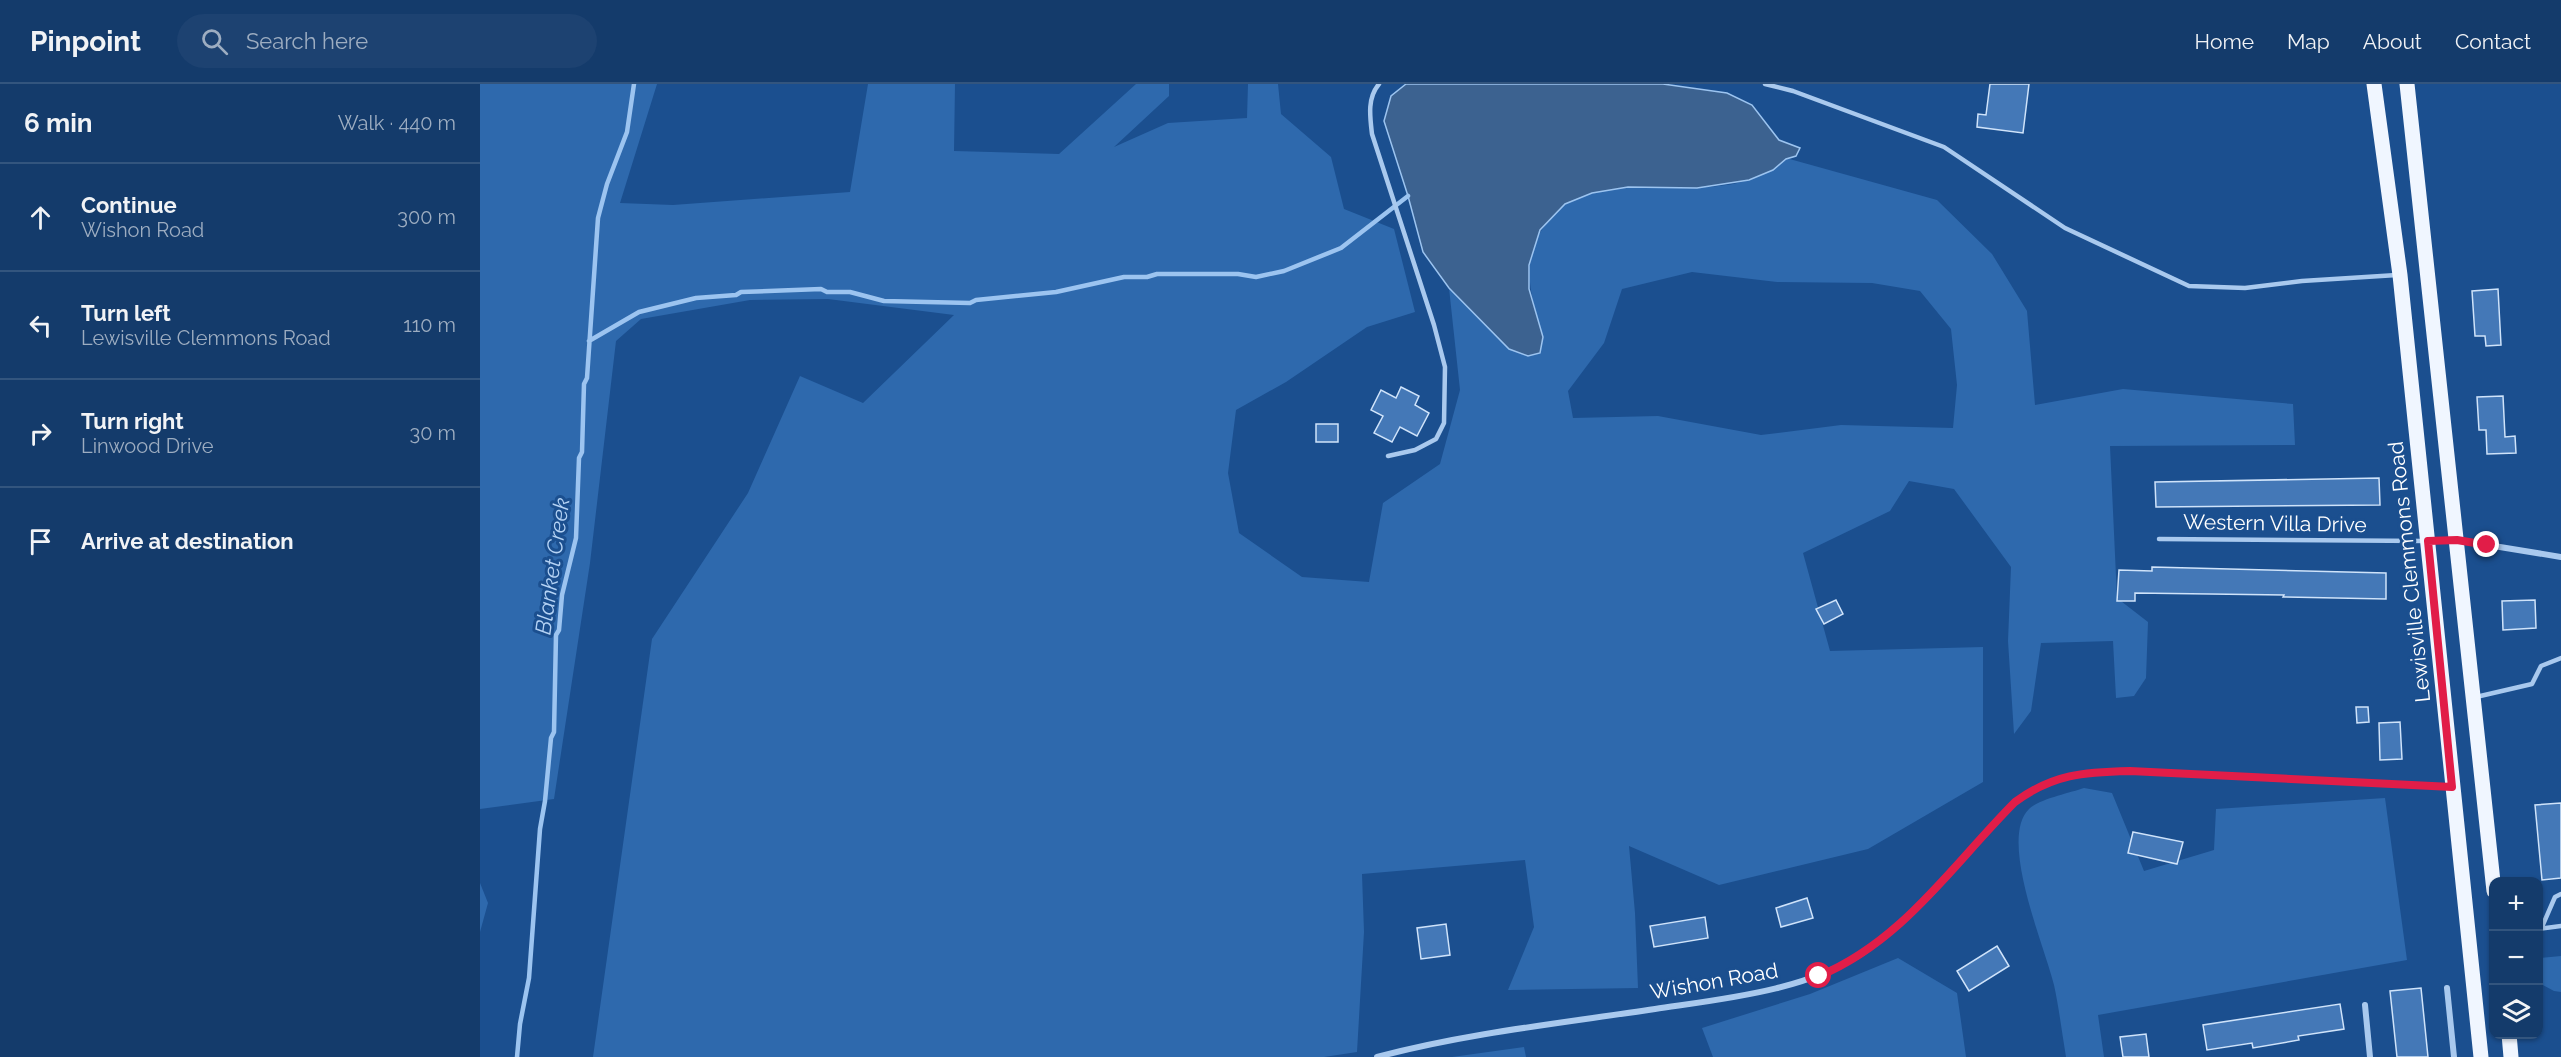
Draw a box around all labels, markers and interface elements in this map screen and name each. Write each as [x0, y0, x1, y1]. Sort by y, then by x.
search box [177, 14, 597, 68]
text: Pinpoint [30, 25, 141, 58]
icon: search [198, 25, 231, 58]
text: Search here [246, 28, 368, 54]
text: Home [2195, 29, 2254, 54]
text: Map [2287, 29, 2330, 54]
text: About [2363, 29, 2422, 54]
text: Contact [2455, 29, 2531, 54]
text: 6 min [24, 108, 93, 138]
text: Walk · 440 m [338, 111, 456, 135]
text: Continue [81, 192, 177, 218]
icon: ahead [24, 201, 57, 234]
text: 300 m [397, 205, 456, 229]
text: Wishon Road [81, 218, 204, 242]
text: Turn left [81, 300, 171, 326]
icon: left [24, 309, 57, 342]
text: 110 m [403, 313, 456, 337]
text: Lewisville Clemmons Road [81, 326, 331, 350]
text: Turn right [81, 408, 184, 434]
icon: right [24, 417, 57, 450]
text: 30 m [410, 421, 456, 445]
text: Linwood Drive [81, 434, 213, 458]
street label: Lewisville Clemmons Road [2383, 440, 2435, 704]
water label: Blanket Creek [530, 496, 575, 636]
street label: Western Villa Drive [2183, 509, 2367, 537]
icon: arrive [24, 525, 57, 558]
text: Arrive at destination [81, 528, 294, 554]
route end [2473, 531, 2499, 557]
map controls [2489, 877, 2543, 1039]
button: + [2489, 877, 2543, 931]
button: − [2489, 931, 2543, 985]
street label: Wishon Road [1648, 957, 1780, 1005]
route start [1805, 962, 1831, 988]
button: layers [2489, 985, 2543, 1039]

